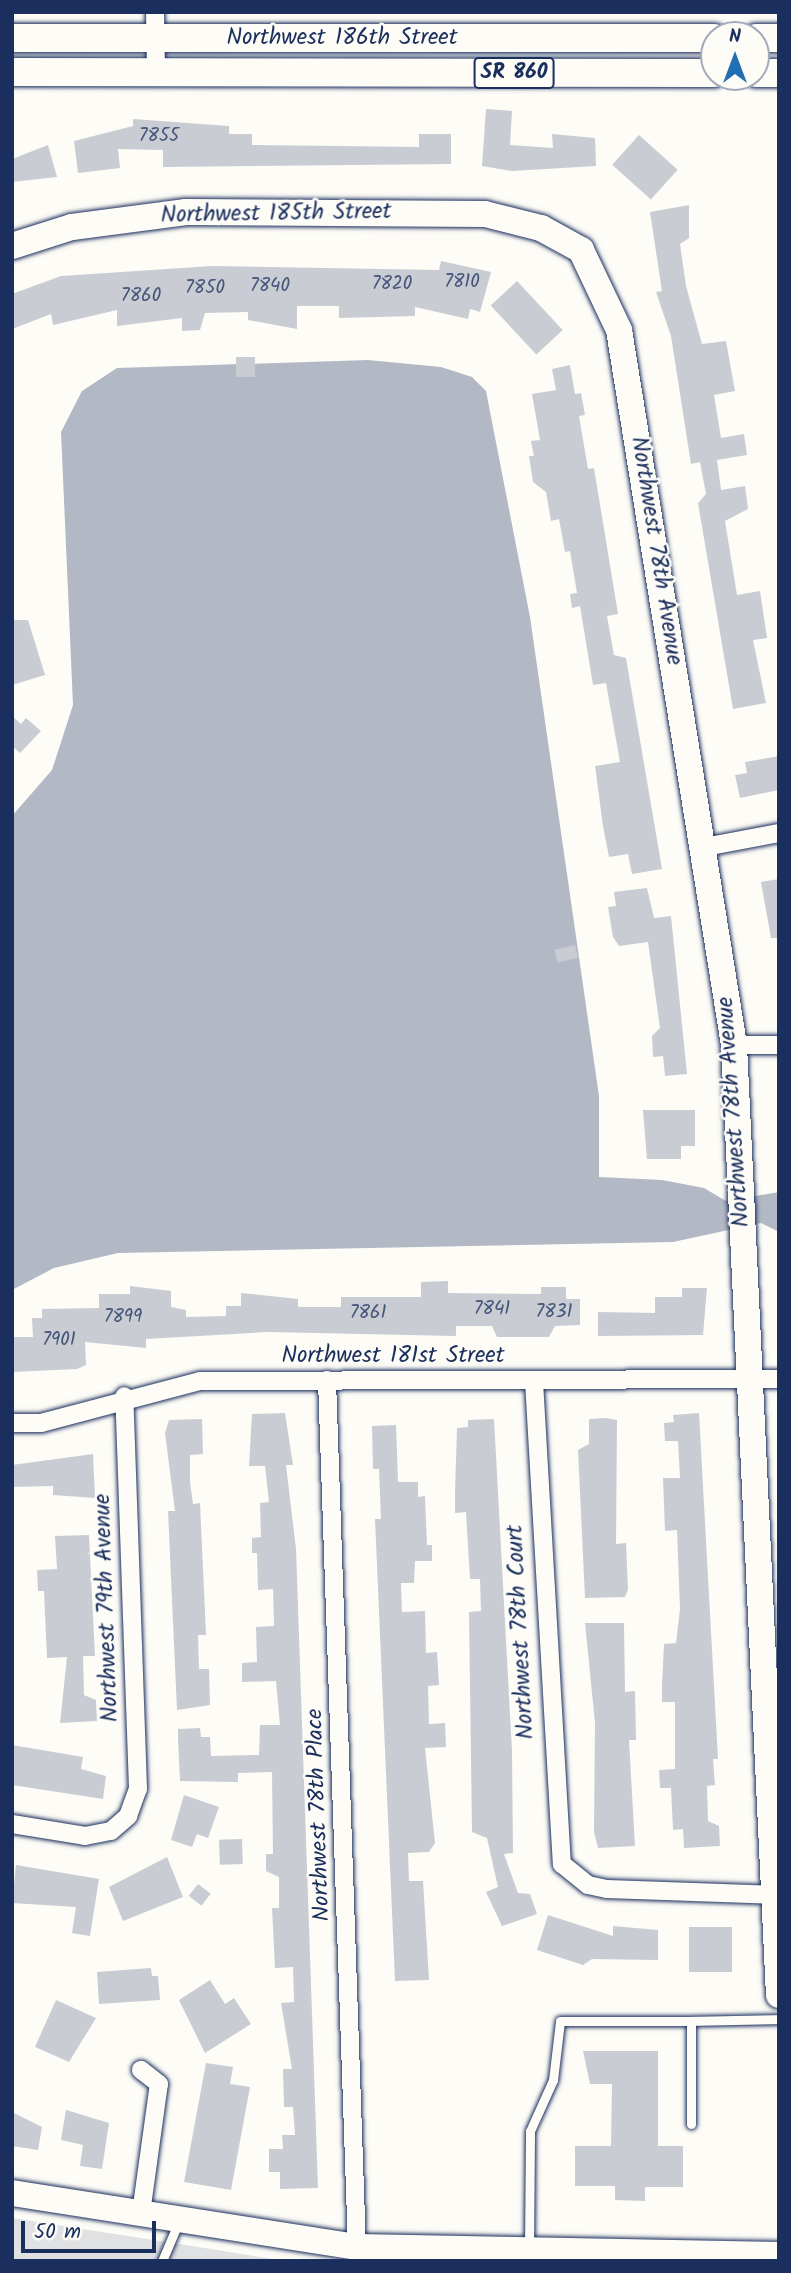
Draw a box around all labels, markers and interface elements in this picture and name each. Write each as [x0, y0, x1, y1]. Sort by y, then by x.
north arrow [700, 21, 770, 91]
text: N [729, 22, 741, 52]
street label: Northwest 186th Street [226, 24, 458, 52]
road number: SR 860 [472, 56, 556, 90]
house number: 7855 [139, 126, 179, 148]
street label: Northwest 185th Street [160, 198, 392, 230]
house number: 7810 [444, 272, 480, 294]
house number: 7820 [372, 274, 412, 296]
house number: 7840 [250, 276, 290, 298]
house number: 7850 [185, 278, 225, 300]
house number: 7860 [121, 286, 161, 308]
street label: Northwest 78th Avenue [624, 435, 688, 667]
street label: Northwest 78th Avenue [712, 996, 756, 1228]
house number: 7841 [474, 1299, 510, 1321]
house number: 7831 [535, 1302, 573, 1324]
house number: 7861 [350, 1303, 386, 1325]
house number: 7899 [104, 1307, 142, 1329]
house number: 7901 [42, 1330, 76, 1352]
street label: Northwest 181st Street [281, 1342, 505, 1370]
street label: Northwest 79th Avenue [89, 1493, 125, 1723]
street label: Northwest 78th Court [502, 1524, 540, 1740]
street label: Northwest 78th Place [301, 1708, 337, 1922]
scale bar [24, 2206, 159, 2250]
text: 50 m [34, 2216, 81, 2249]

